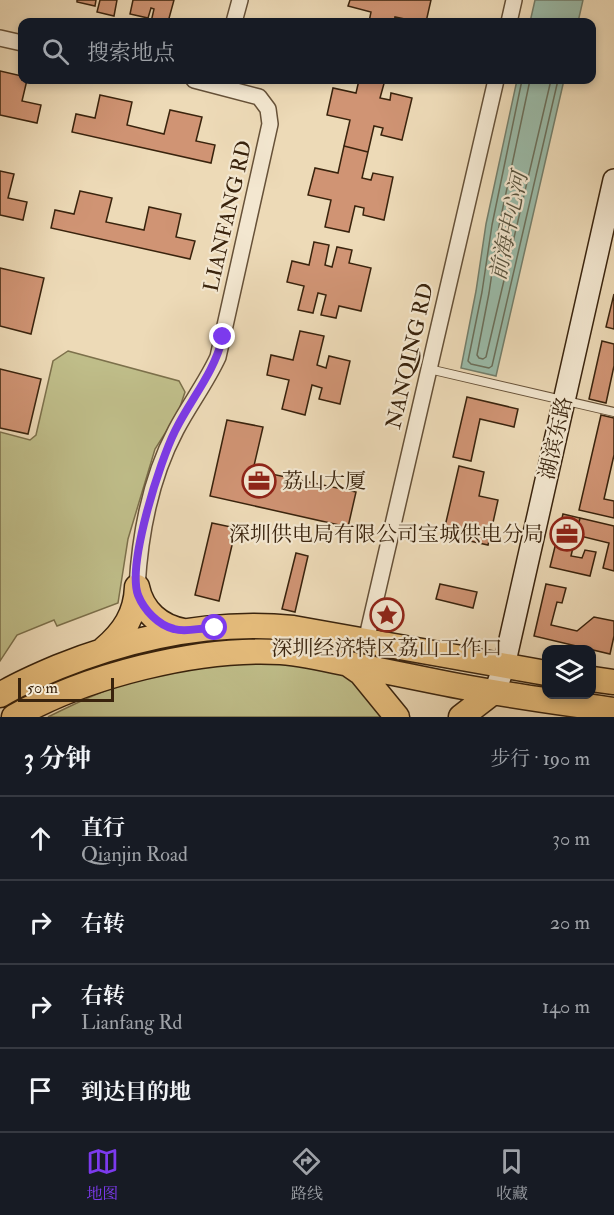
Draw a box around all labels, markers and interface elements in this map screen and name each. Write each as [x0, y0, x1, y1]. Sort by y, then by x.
search box [18, 18, 596, 84]
icon: search [39, 35, 72, 68]
text: 搜索地点 [87, 39, 175, 67]
street label: LIANFANG RD [197, 138, 259, 294]
water label: 前海中心河 [484, 165, 535, 283]
street label: NANQING RD [380, 280, 440, 432]
route end [209, 323, 235, 349]
street label: 湖滨东路 [533, 394, 579, 482]
office icon: 荔山大厦 [241, 463, 277, 499]
place label: 荔山大厦 [282, 468, 366, 495]
office icon: 深圳供电局有限公司宝城供电分局 [549, 516, 585, 552]
place label: 深圳供电局有限公司宝城供电分局 [229, 521, 544, 548]
place icon: 深圳经济特区荔山工作口 [369, 597, 405, 633]
route start [201, 614, 227, 640]
place label: 深圳经济特区荔山工作口 [272, 635, 503, 662]
map controls [542, 645, 596, 699]
button: layers [542, 645, 596, 699]
scale bar [18, 675, 114, 702]
text: 50 m [27, 678, 58, 698]
text: 3 分钟 [24, 743, 91, 775]
text: 步行 · 190 m [490, 746, 590, 771]
text: 直行 [81, 814, 125, 842]
icon: ahead [24, 822, 57, 855]
text: 30 m [552, 826, 590, 851]
text: Qianjin Road [81, 842, 188, 867]
icon: right [24, 906, 57, 939]
text: 右转 [81, 910, 125, 938]
text: 20 m [550, 910, 590, 935]
text: 右转 [81, 982, 125, 1010]
icon: right [24, 990, 57, 1023]
text: 140 m [542, 994, 590, 1019]
text: Lianfang Rd [81, 1010, 182, 1035]
icon: arrive [24, 1074, 57, 1107]
text: 到达目的地 [81, 1078, 191, 1106]
tab: 地图 [86, 1145, 119, 1204]
tab: 路线 [290, 1145, 323, 1204]
tab: 收藏 [495, 1145, 528, 1204]

